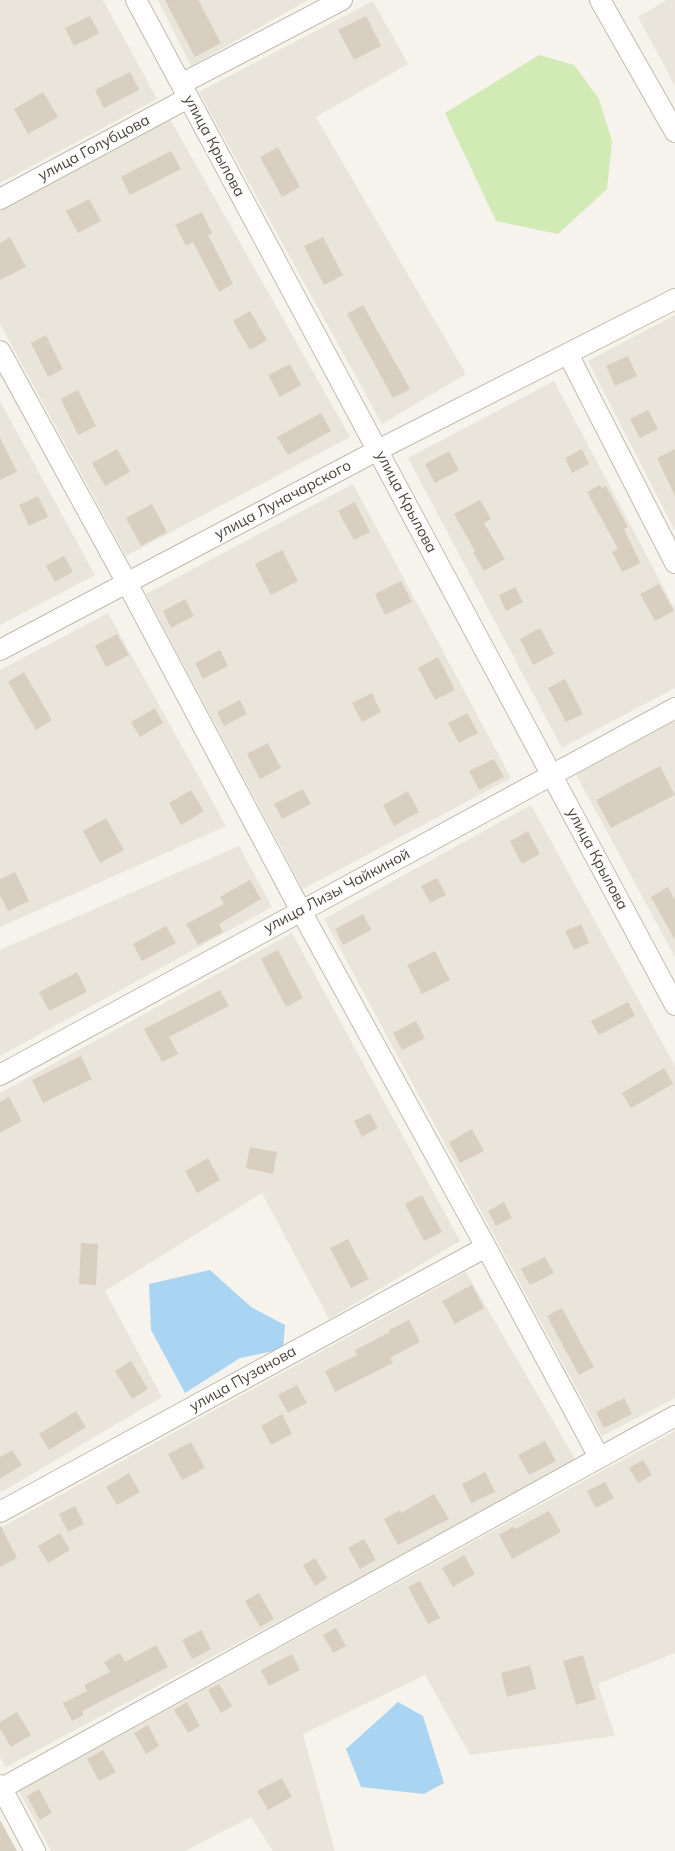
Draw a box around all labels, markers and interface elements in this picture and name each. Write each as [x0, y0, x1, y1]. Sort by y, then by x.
street label: улица Крылова [180, 92, 248, 200]
street label: улица Голубцова [35, 111, 153, 185]
street label: улица Крылова [372, 448, 440, 556]
street label: улица Луначарского [212, 456, 354, 544]
street label: улица Крылова [563, 805, 631, 913]
street label: улица Лизы Чайкиной [261, 845, 413, 937]
street label: улица Пузанова [187, 1342, 299, 1416]

